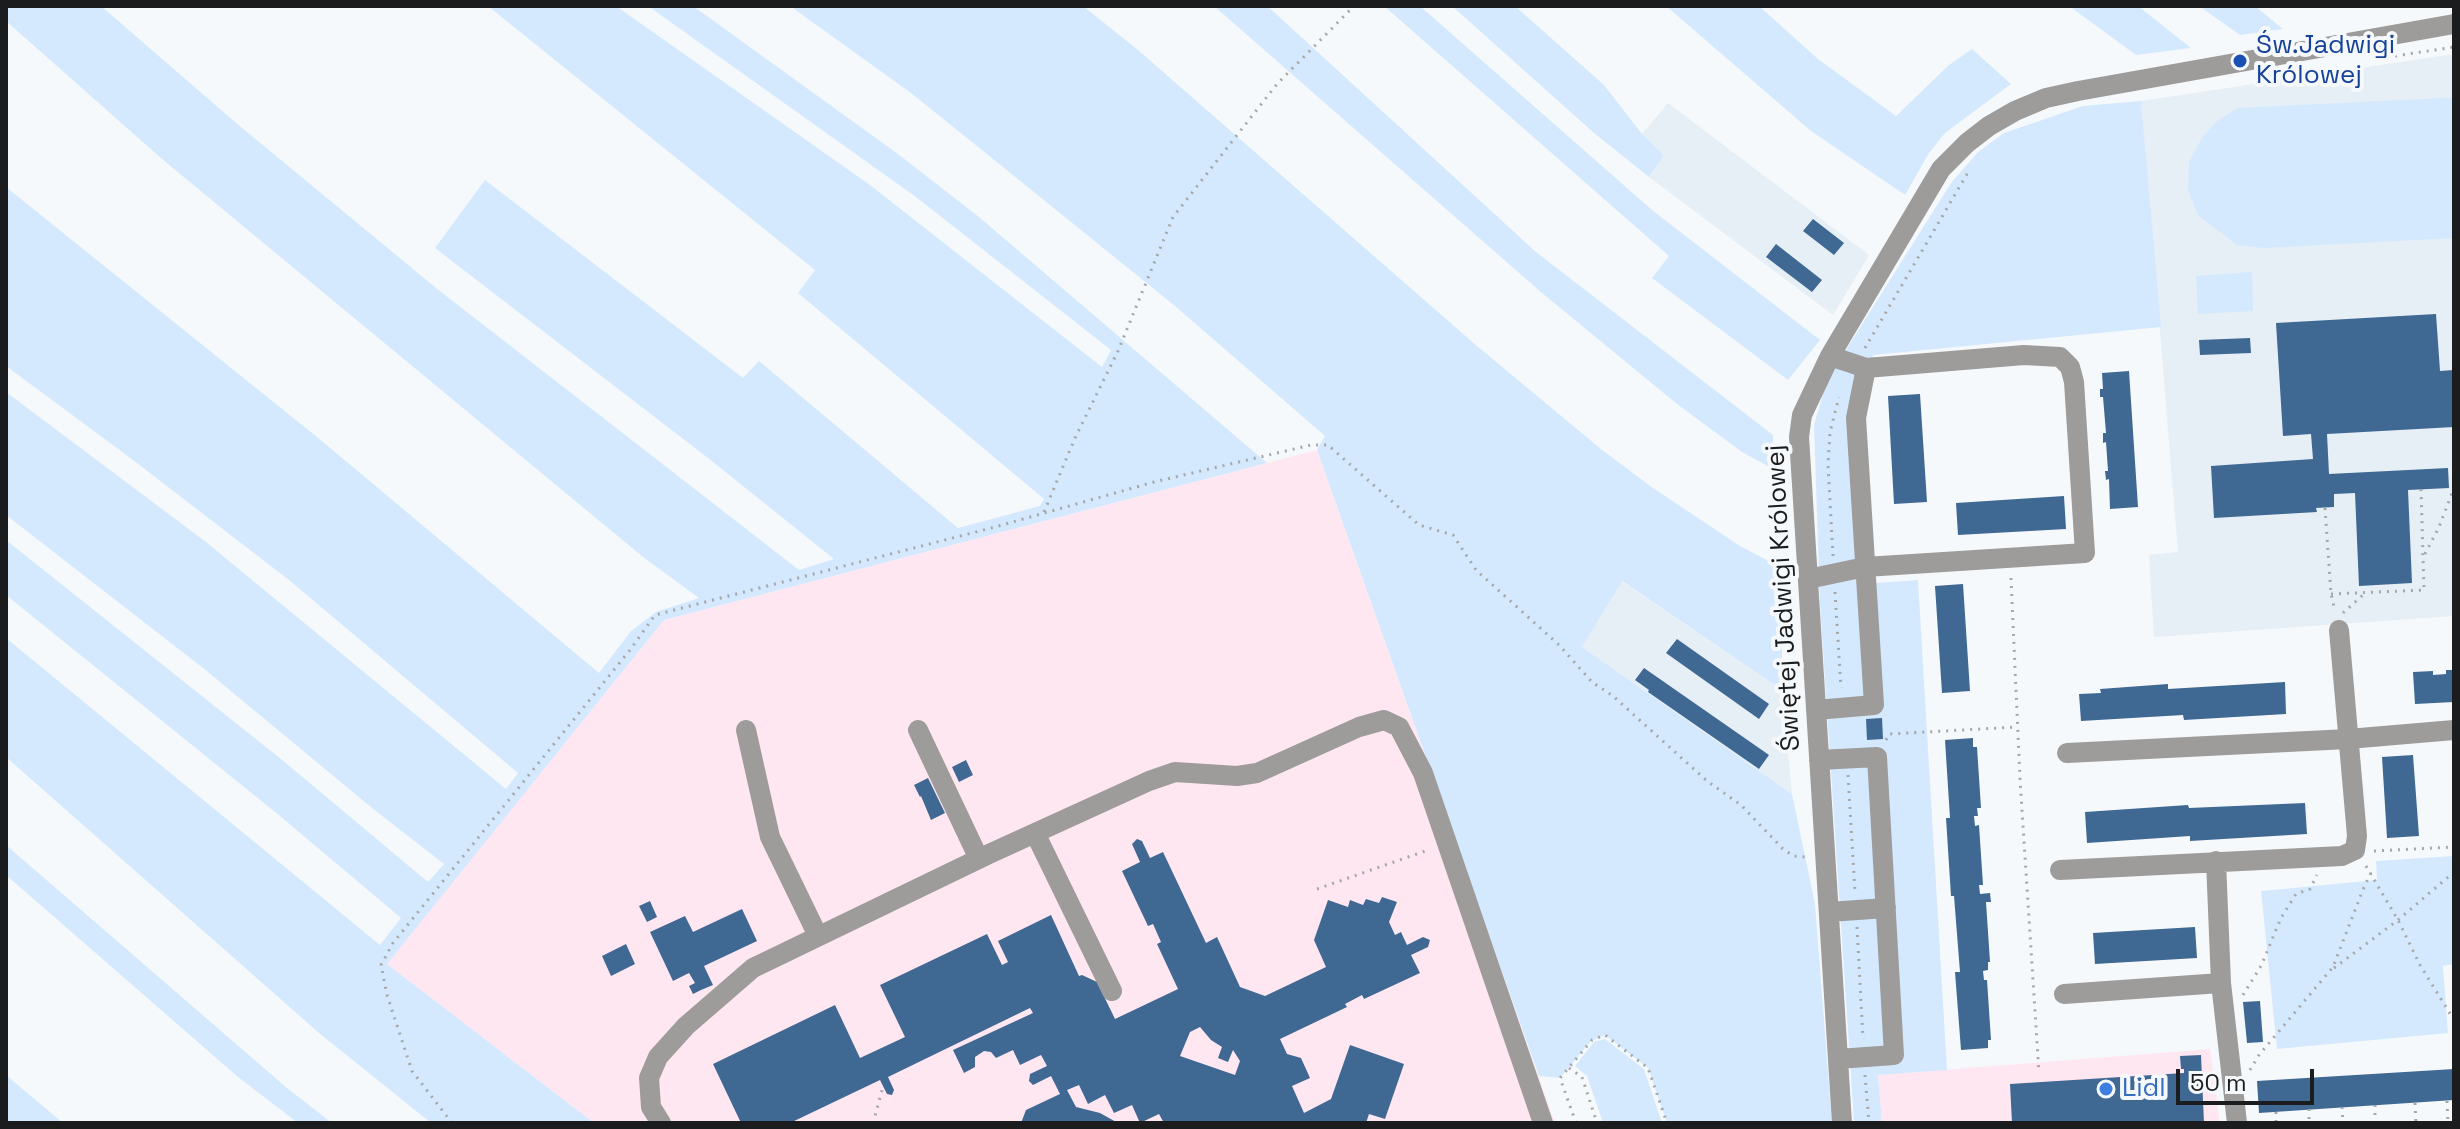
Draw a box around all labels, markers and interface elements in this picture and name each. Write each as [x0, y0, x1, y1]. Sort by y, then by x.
place label: Św.Jadwigi Królowej [2256, 30, 2395, 92]
marker: Św.Jadwigi Królowej [2231, 52, 2249, 70]
street label: Świętej Jadwigi Królowej [1760, 444, 1808, 752]
scale bar [2180, 1053, 2318, 1103]
text: 50 m [2190, 1067, 2247, 1098]
place label: Lidl [2122, 1073, 2166, 1105]
marker: Lidl [2097, 1080, 2115, 1098]

